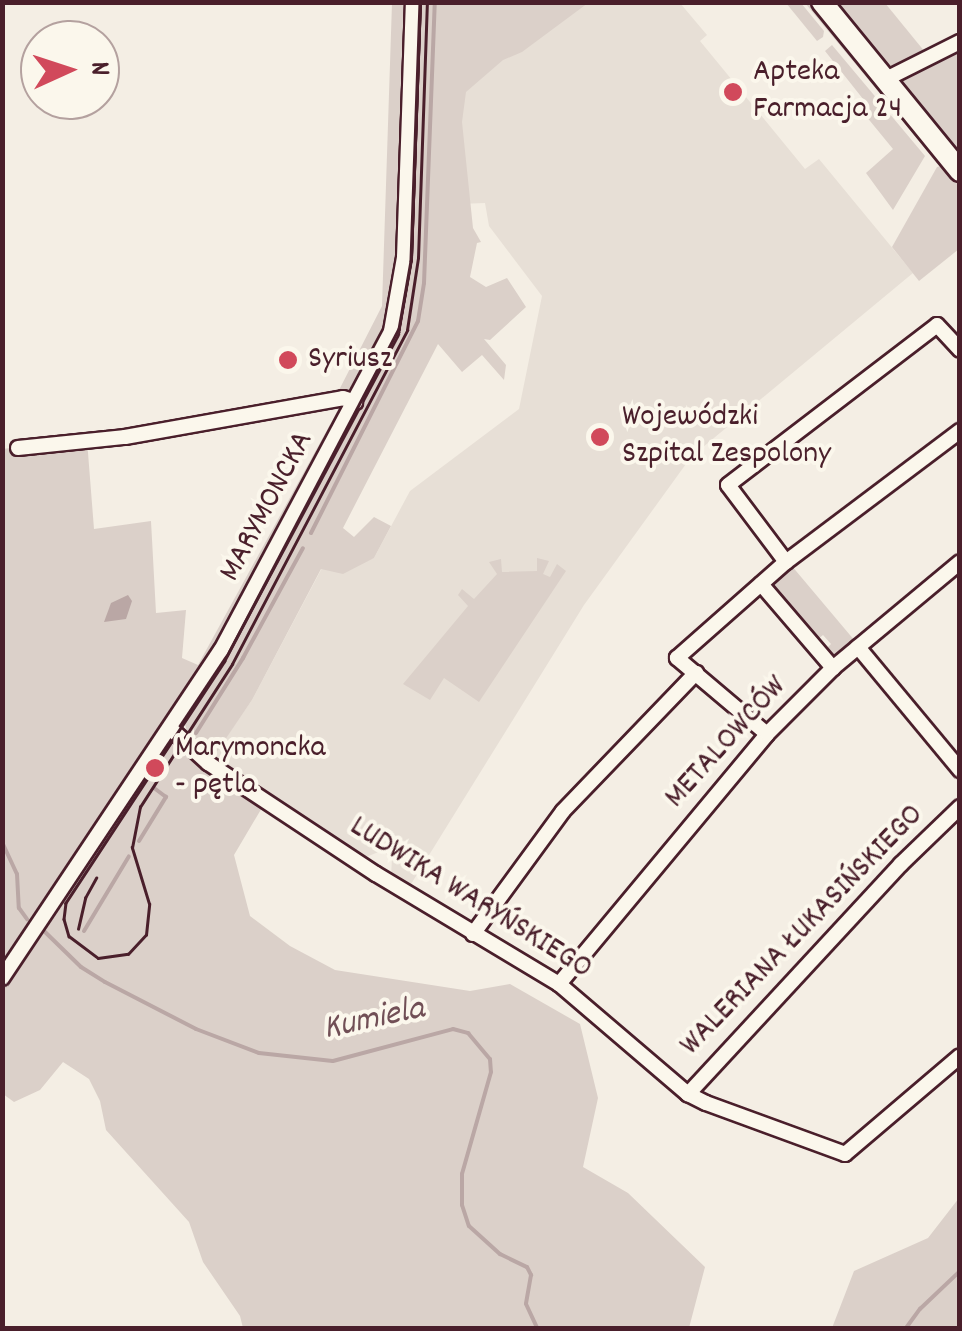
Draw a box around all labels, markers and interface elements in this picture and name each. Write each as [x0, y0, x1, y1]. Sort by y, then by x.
north arrow [20, 20, 120, 120]
place label: Apteka Farmacja 24 [753, 55, 902, 130]
text: N [78, 61, 118, 76]
marker: Apteka Farmacja 24 [722, 81, 744, 103]
place label: Syriusz [308, 341, 392, 379]
marker: Syriusz [277, 349, 299, 371]
place label: Wojewódzki Szpital Zespolony [622, 400, 831, 475]
marker: Wojewódzki Szpital Zespolony [587, 424, 613, 450]
street label: MARYMONCKA [212, 425, 324, 589]
street label: METALOWCÓW [658, 669, 796, 817]
place label: Marymoncka - pętla [175, 731, 326, 806]
marker: Marymoncka - pętla [144, 757, 166, 779]
street label: WALERIANA ŁUKASIŃSKIEGO [673, 797, 933, 1065]
street label: LUDWIKA WARYŃSKIEGO [342, 809, 598, 989]
water label: Kumiela [320, 989, 428, 1051]

